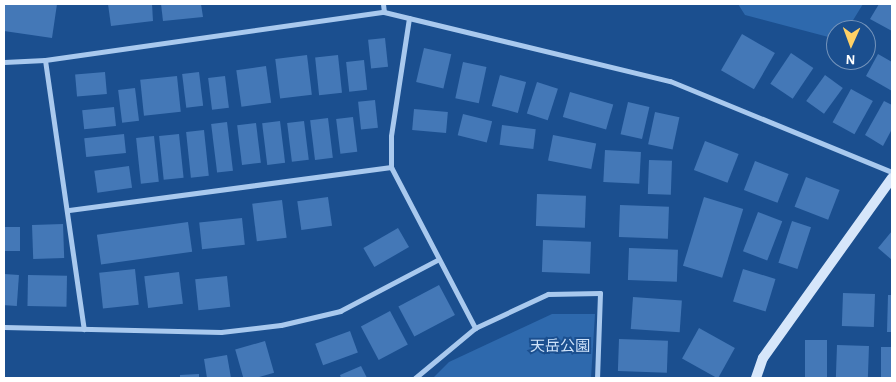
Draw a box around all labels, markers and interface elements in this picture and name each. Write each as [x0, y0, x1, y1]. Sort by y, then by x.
north arrow [826, 20, 876, 70]
text: N [845, 52, 856, 66]
park label: 天岳公園 [530, 338, 590, 356]

